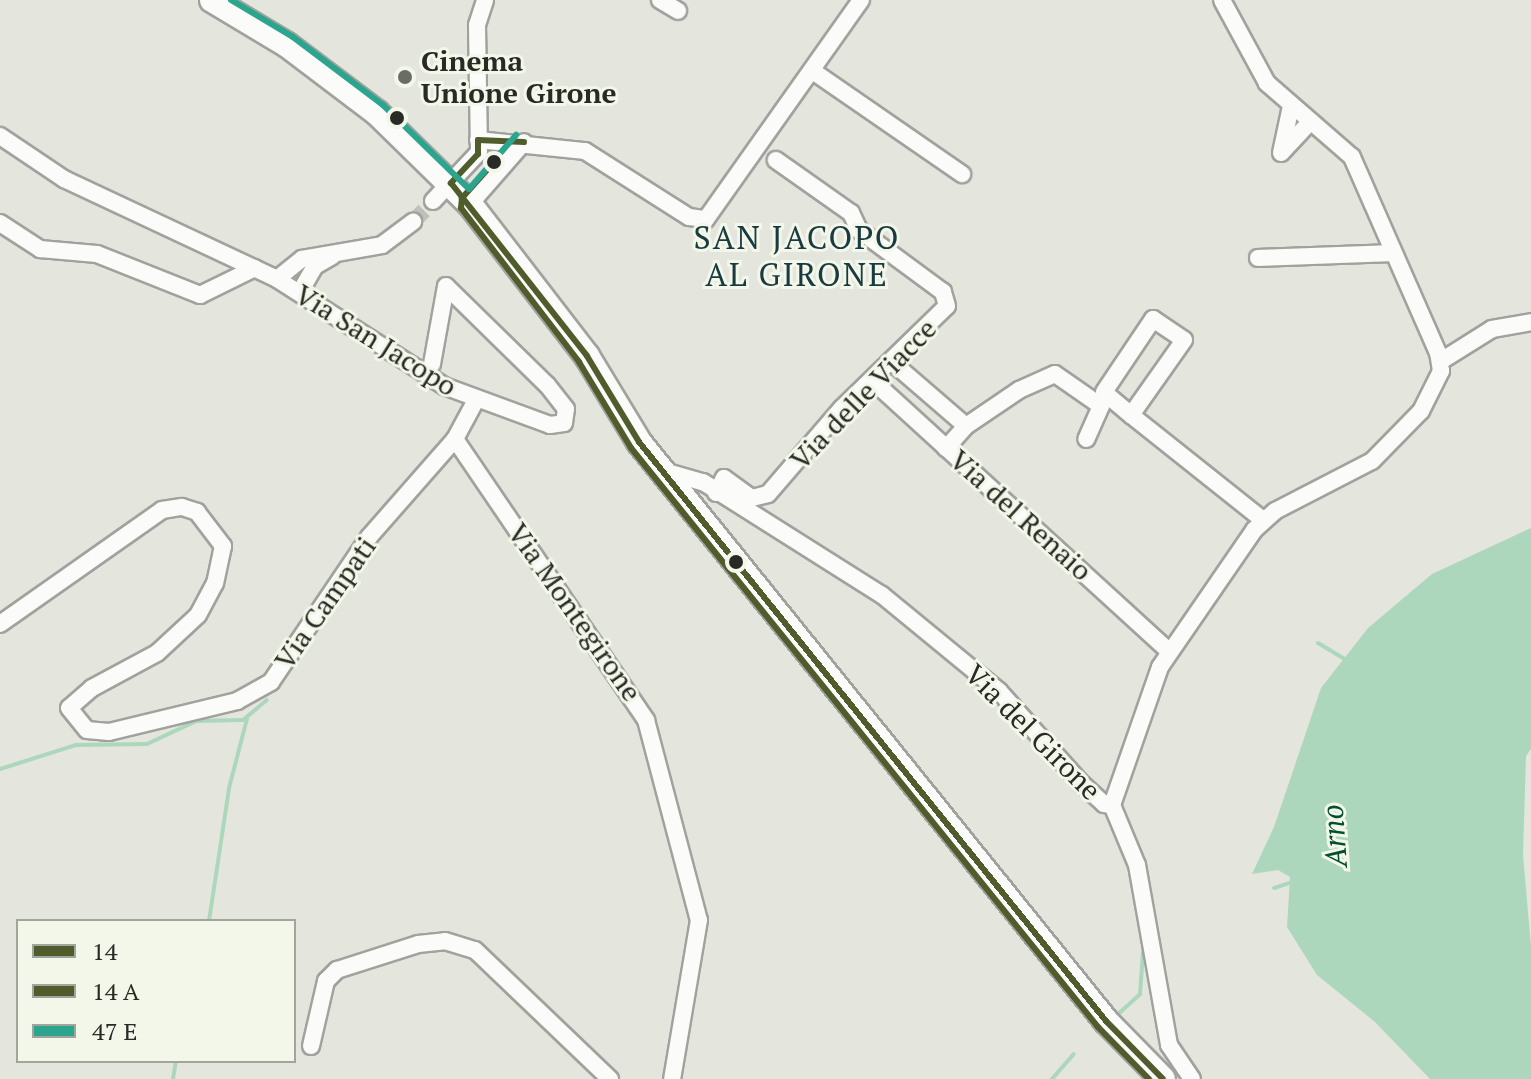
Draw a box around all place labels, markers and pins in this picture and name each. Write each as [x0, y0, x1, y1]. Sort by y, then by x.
place label: Cinema Unione Girone [421, 44, 617, 110]
marker: Cinema Unione Girone [396, 68, 414, 86]
unlabelled marker [389, 110, 405, 126]
unlabelled marker [486, 154, 502, 170]
unlabelled marker [728, 554, 744, 570]

